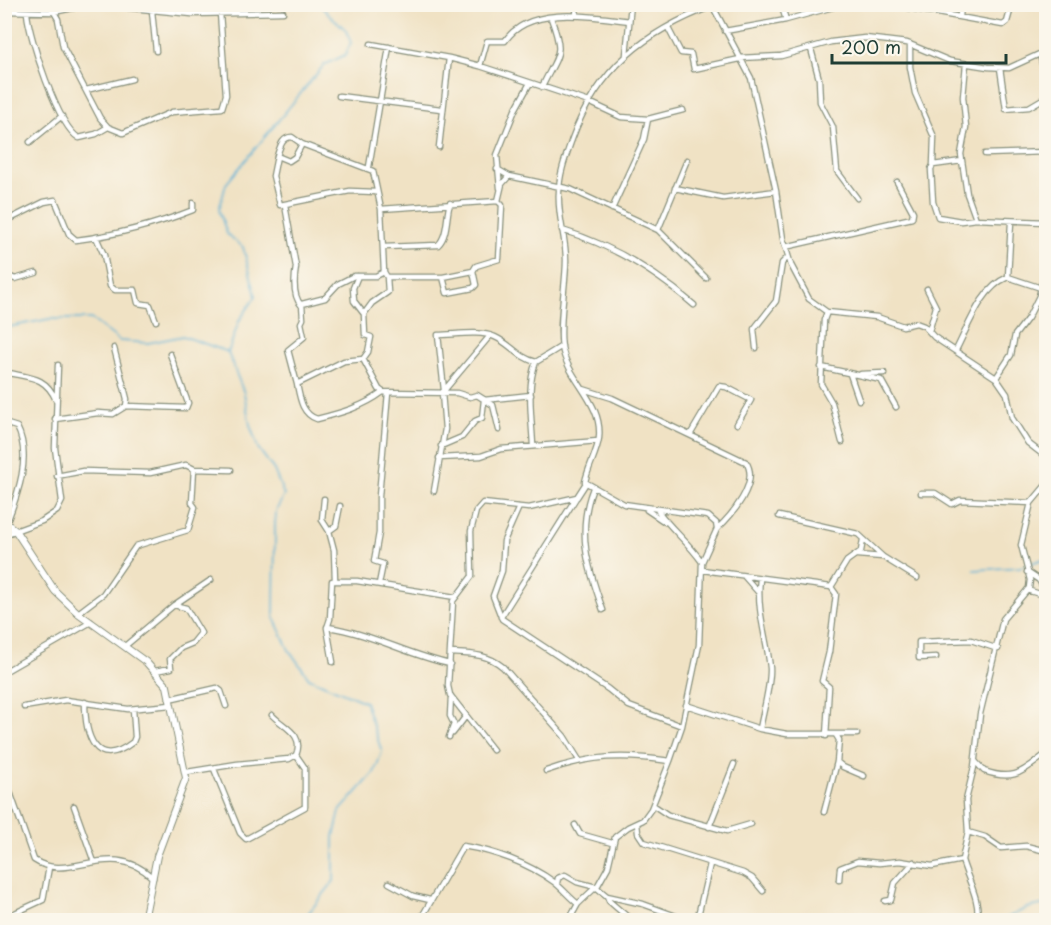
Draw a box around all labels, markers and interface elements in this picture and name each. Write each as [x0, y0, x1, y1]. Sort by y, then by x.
scale bar [832, 27, 1006, 65]
text: 200 m [841, 33, 901, 60]

